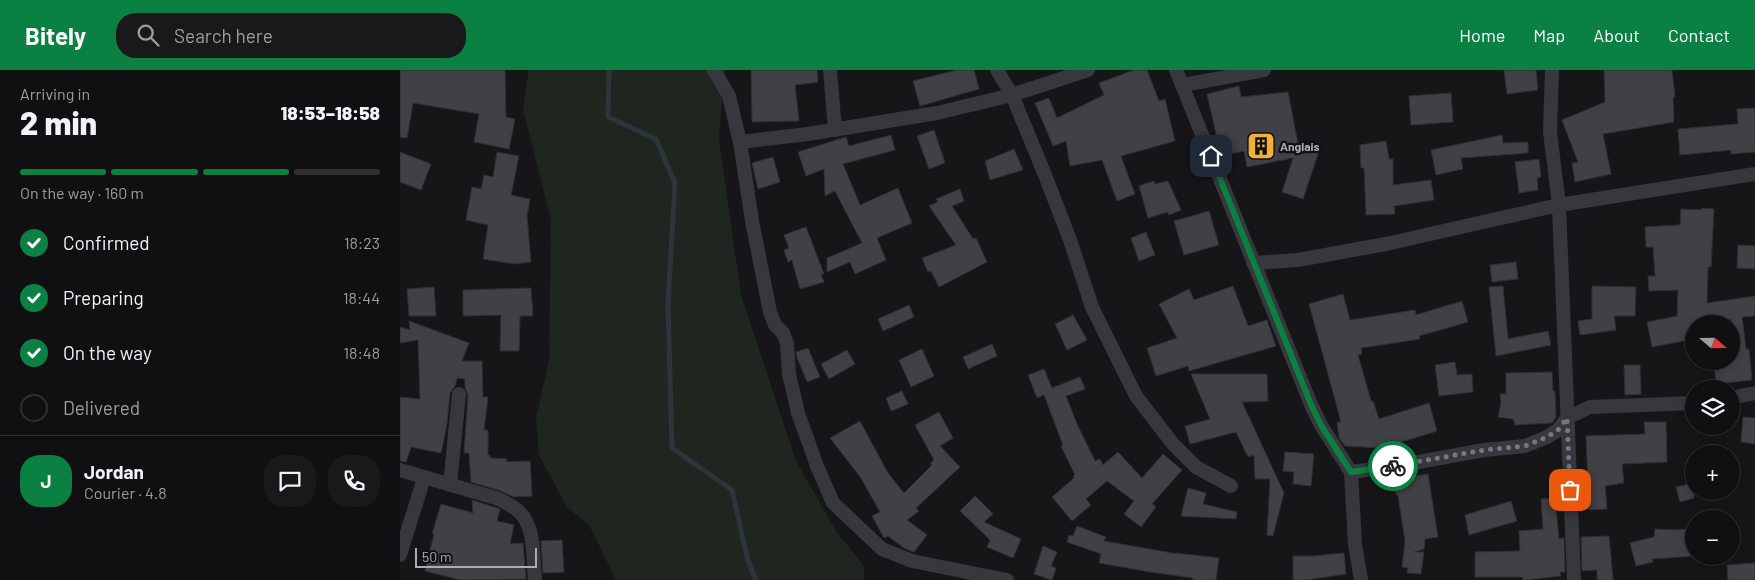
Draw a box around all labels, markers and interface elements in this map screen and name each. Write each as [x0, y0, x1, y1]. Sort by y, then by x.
search box [116, 13, 466, 58]
text: Bitely [25, 21, 86, 50]
icon: search [134, 21, 162, 49]
text: Search here [174, 24, 273, 47]
text: Home [1459, 24, 1505, 46]
text: Map [1533, 24, 1565, 46]
text: About [1593, 24, 1640, 46]
text: Contact [1668, 24, 1730, 46]
text: Arriving in [20, 84, 90, 103]
text: 18:53–18:58 [281, 101, 380, 124]
text: 2 min [20, 103, 97, 141]
building icon: Anglais [1246, 131, 1276, 161]
pin [1190, 135, 1232, 177]
place label: Anglais [1280, 139, 1320, 153]
icon: home [1197, 142, 1225, 170]
text: On the way · 160 m [20, 183, 144, 202]
icon: check [20, 229, 48, 257]
text: Confirmed [63, 231, 150, 254]
text: 18:23 [344, 233, 380, 252]
icon: check [20, 284, 48, 312]
text: Preparing [63, 286, 144, 309]
text: 18:44 [343, 288, 380, 307]
north arrow [1685, 315, 1740, 370]
map controls [1685, 315, 1740, 565]
icon: check [20, 339, 48, 367]
text: On the way [63, 341, 152, 364]
text: 18:48 [343, 343, 380, 362]
button: layers [1685, 380, 1740, 435]
text: Delivered [63, 396, 140, 419]
courier [1368, 441, 1418, 491]
button: + [1685, 445, 1740, 500]
icon: bike [1379, 452, 1407, 480]
button: chat [264, 455, 316, 507]
button: phone [328, 455, 380, 507]
text: Jordan [84, 460, 144, 483]
text: J [40, 469, 52, 492]
pin [1549, 469, 1591, 511]
icon: bag [1556, 476, 1584, 504]
text: Courier · 4.8 [84, 483, 167, 502]
button: − [1685, 510, 1740, 565]
scale bar [415, 545, 538, 568]
text: 50 m [422, 548, 451, 565]

